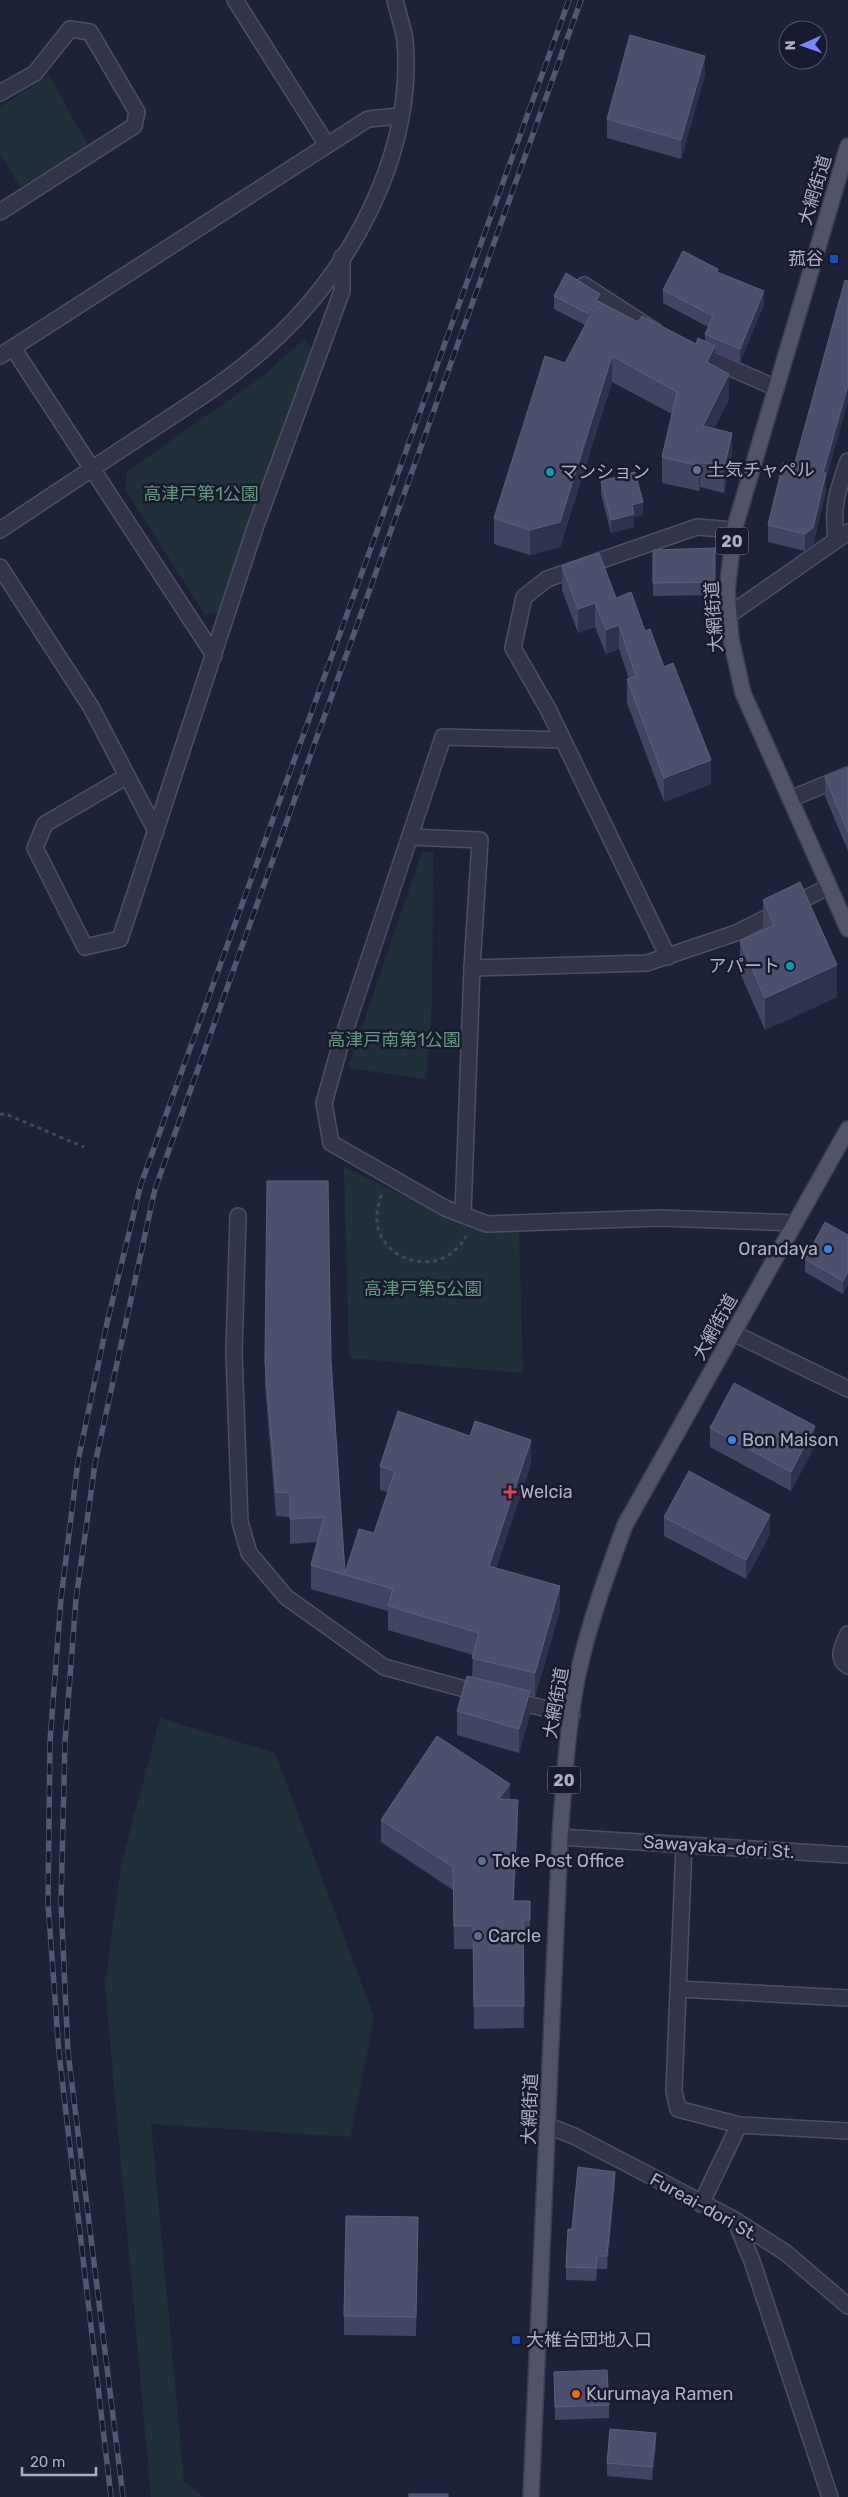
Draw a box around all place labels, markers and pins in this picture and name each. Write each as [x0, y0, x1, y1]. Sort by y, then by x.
place label: 菰谷 [788, 248, 824, 270]
marker: 菰谷 [828, 253, 840, 265]
place label: 土気チャペル [707, 459, 815, 481]
place label: マンション [560, 461, 650, 483]
marker: 土気チャペル [691, 464, 703, 476]
marker: マンション [544, 466, 556, 478]
place label: アパート [708, 955, 780, 977]
marker: アパート [784, 960, 796, 972]
place label: Orandaya [738, 1238, 818, 1260]
marker: Orandaya [822, 1243, 834, 1255]
place label: Bon Maison [742, 1429, 839, 1451]
marker: Bon Maison [726, 1434, 738, 1446]
place label: Welcia [520, 1481, 573, 1503]
marker: Welcia [504, 1486, 516, 1498]
place label: Toke Post Office [492, 1850, 624, 1872]
marker: Toke Post Office [476, 1855, 488, 1867]
place label: Carcle [488, 1925, 541, 1947]
marker: Carcle [472, 1930, 484, 1942]
place label: 大椎台団地入口 [526, 2329, 652, 2351]
marker: 大椎台団地入口 [510, 2334, 522, 2346]
place label: Kurumaya Ramen [586, 2383, 733, 2405]
marker: Kurumaya Ramen [570, 2388, 582, 2400]

